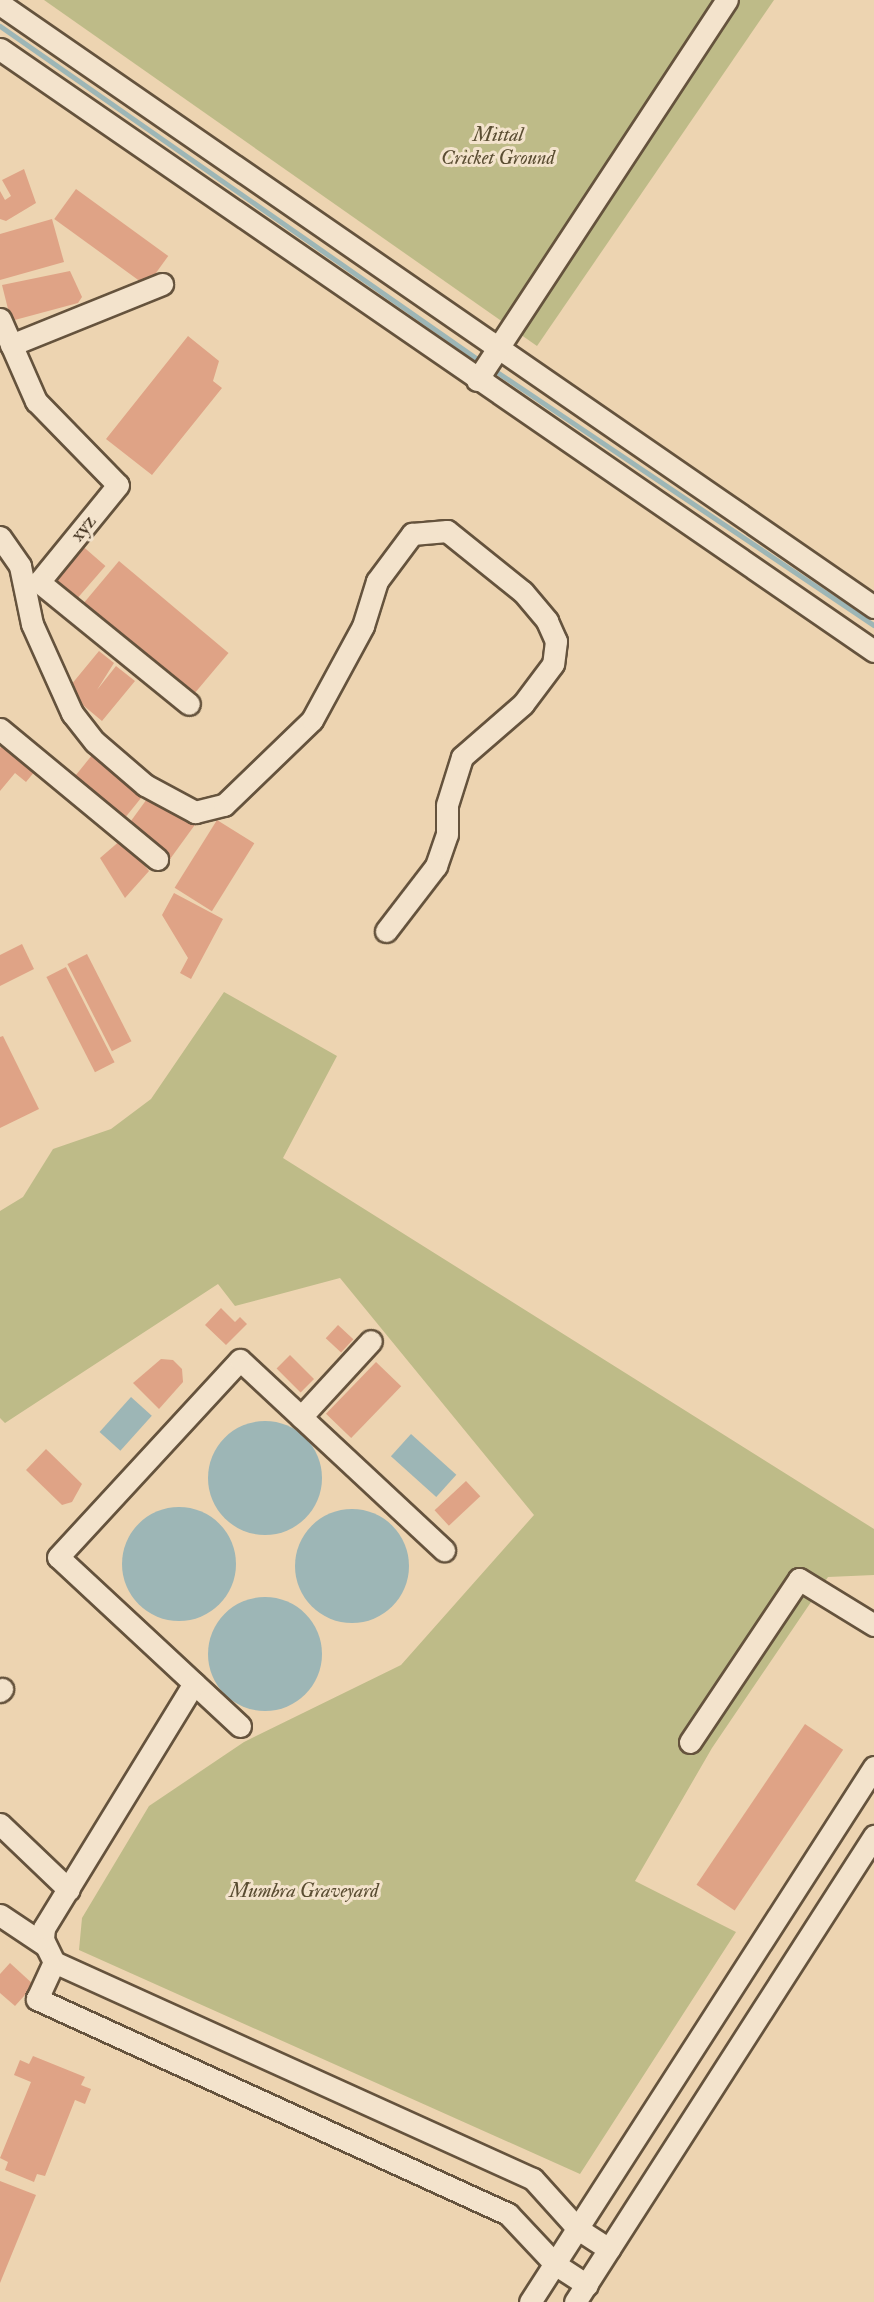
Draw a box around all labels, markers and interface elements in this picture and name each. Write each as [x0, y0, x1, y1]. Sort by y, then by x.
park label: Mittal Cricket Ground [441, 122, 555, 169]
street label: xyz [65, 510, 101, 546]
park label: Mumbra Graveyard [229, 1878, 379, 1902]

